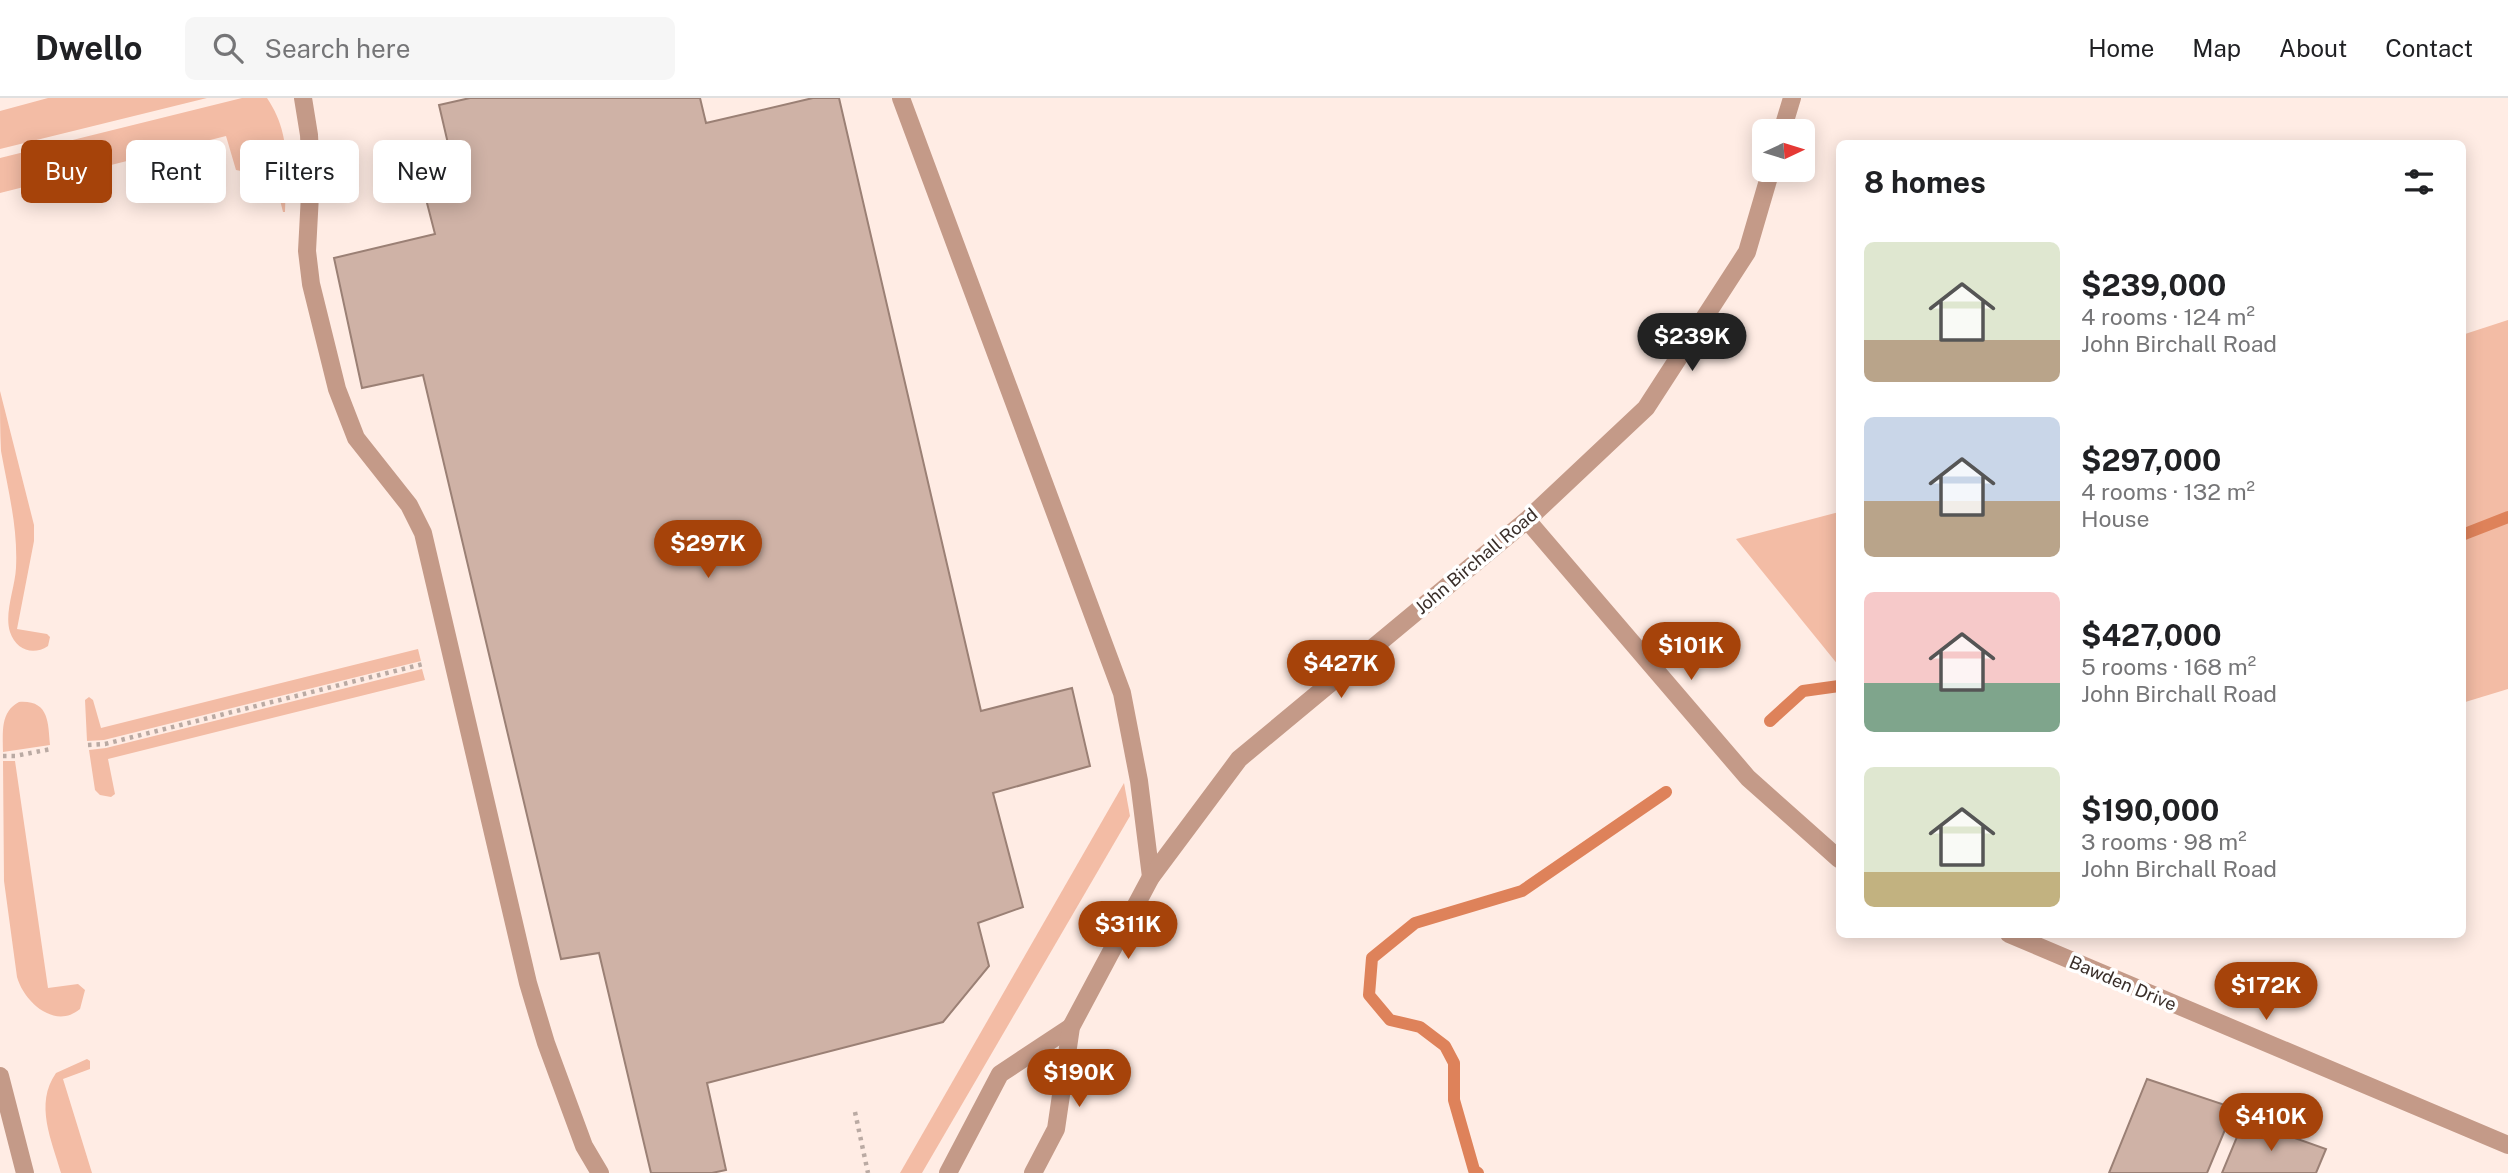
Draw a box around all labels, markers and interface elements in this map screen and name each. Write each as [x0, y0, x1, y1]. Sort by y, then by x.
search box [185, 17, 675, 80]
text: Dwello [35, 29, 143, 67]
icon: search [209, 29, 247, 67]
text: Search here [265, 33, 411, 64]
text: Home [2088, 34, 2154, 62]
text: Map [2192, 34, 2241, 62]
text: About [2279, 34, 2347, 62]
text: Contact [2385, 34, 2473, 62]
north arrow [1752, 119, 1815, 182]
map controls [1752, 119, 1815, 182]
chip: Buy [21, 140, 112, 203]
chip: Rent [126, 140, 226, 203]
chip: Filters [240, 140, 359, 203]
chip: New [373, 140, 471, 203]
icon: filters [2400, 163, 2438, 201]
text: 8 homes [1864, 164, 1986, 200]
text: $239,000 [2081, 267, 2226, 303]
icon: home [1920, 270, 2004, 354]
text: 4 rooms · 124 m² [2081, 303, 2255, 330]
pin: $239K [1643, 314, 1741, 373]
text: $239K [1653, 322, 1731, 349]
text: John Birchall Road [2081, 330, 2277, 357]
text: $297,000 [2081, 442, 2221, 478]
icon: home [1920, 445, 2004, 529]
text: 4 rooms · 132 m² [2081, 478, 2255, 505]
street label: John Birchall Road [1410, 504, 1542, 618]
text: House [2081, 505, 2149, 532]
pin: $297K [659, 520, 757, 580]
text: $297K [670, 529, 746, 556]
text: $427,000 [2081, 617, 2222, 653]
icon: home [1920, 620, 2004, 704]
pin: $101K [1642, 622, 1740, 682]
text: $101K [1658, 631, 1724, 658]
pin: $427K [1292, 640, 1390, 700]
text: $427K [1303, 649, 1379, 676]
text: 5 rooms · 168 m² [2081, 653, 2256, 680]
text: John Birchall Road [2081, 680, 2277, 707]
text: $190,000 [2081, 792, 2219, 828]
icon: home [1920, 795, 2004, 879]
text: 3 rooms · 98 m² [2081, 828, 2247, 855]
text: John Birchall Road [2081, 855, 2277, 882]
pin: $311K [1079, 902, 1177, 961]
text: $311K [1094, 910, 1162, 937]
street label: Bawden Drive [2066, 951, 2180, 1015]
pin: $172K [2217, 962, 2315, 1022]
text: $172K [2230, 971, 2302, 998]
pin: $190K [1030, 1049, 1128, 1109]
text: $190K [1043, 1058, 1115, 1085]
pin: $410K [2222, 1094, 2320, 1153]
text: $410K [2235, 1102, 2307, 1129]

